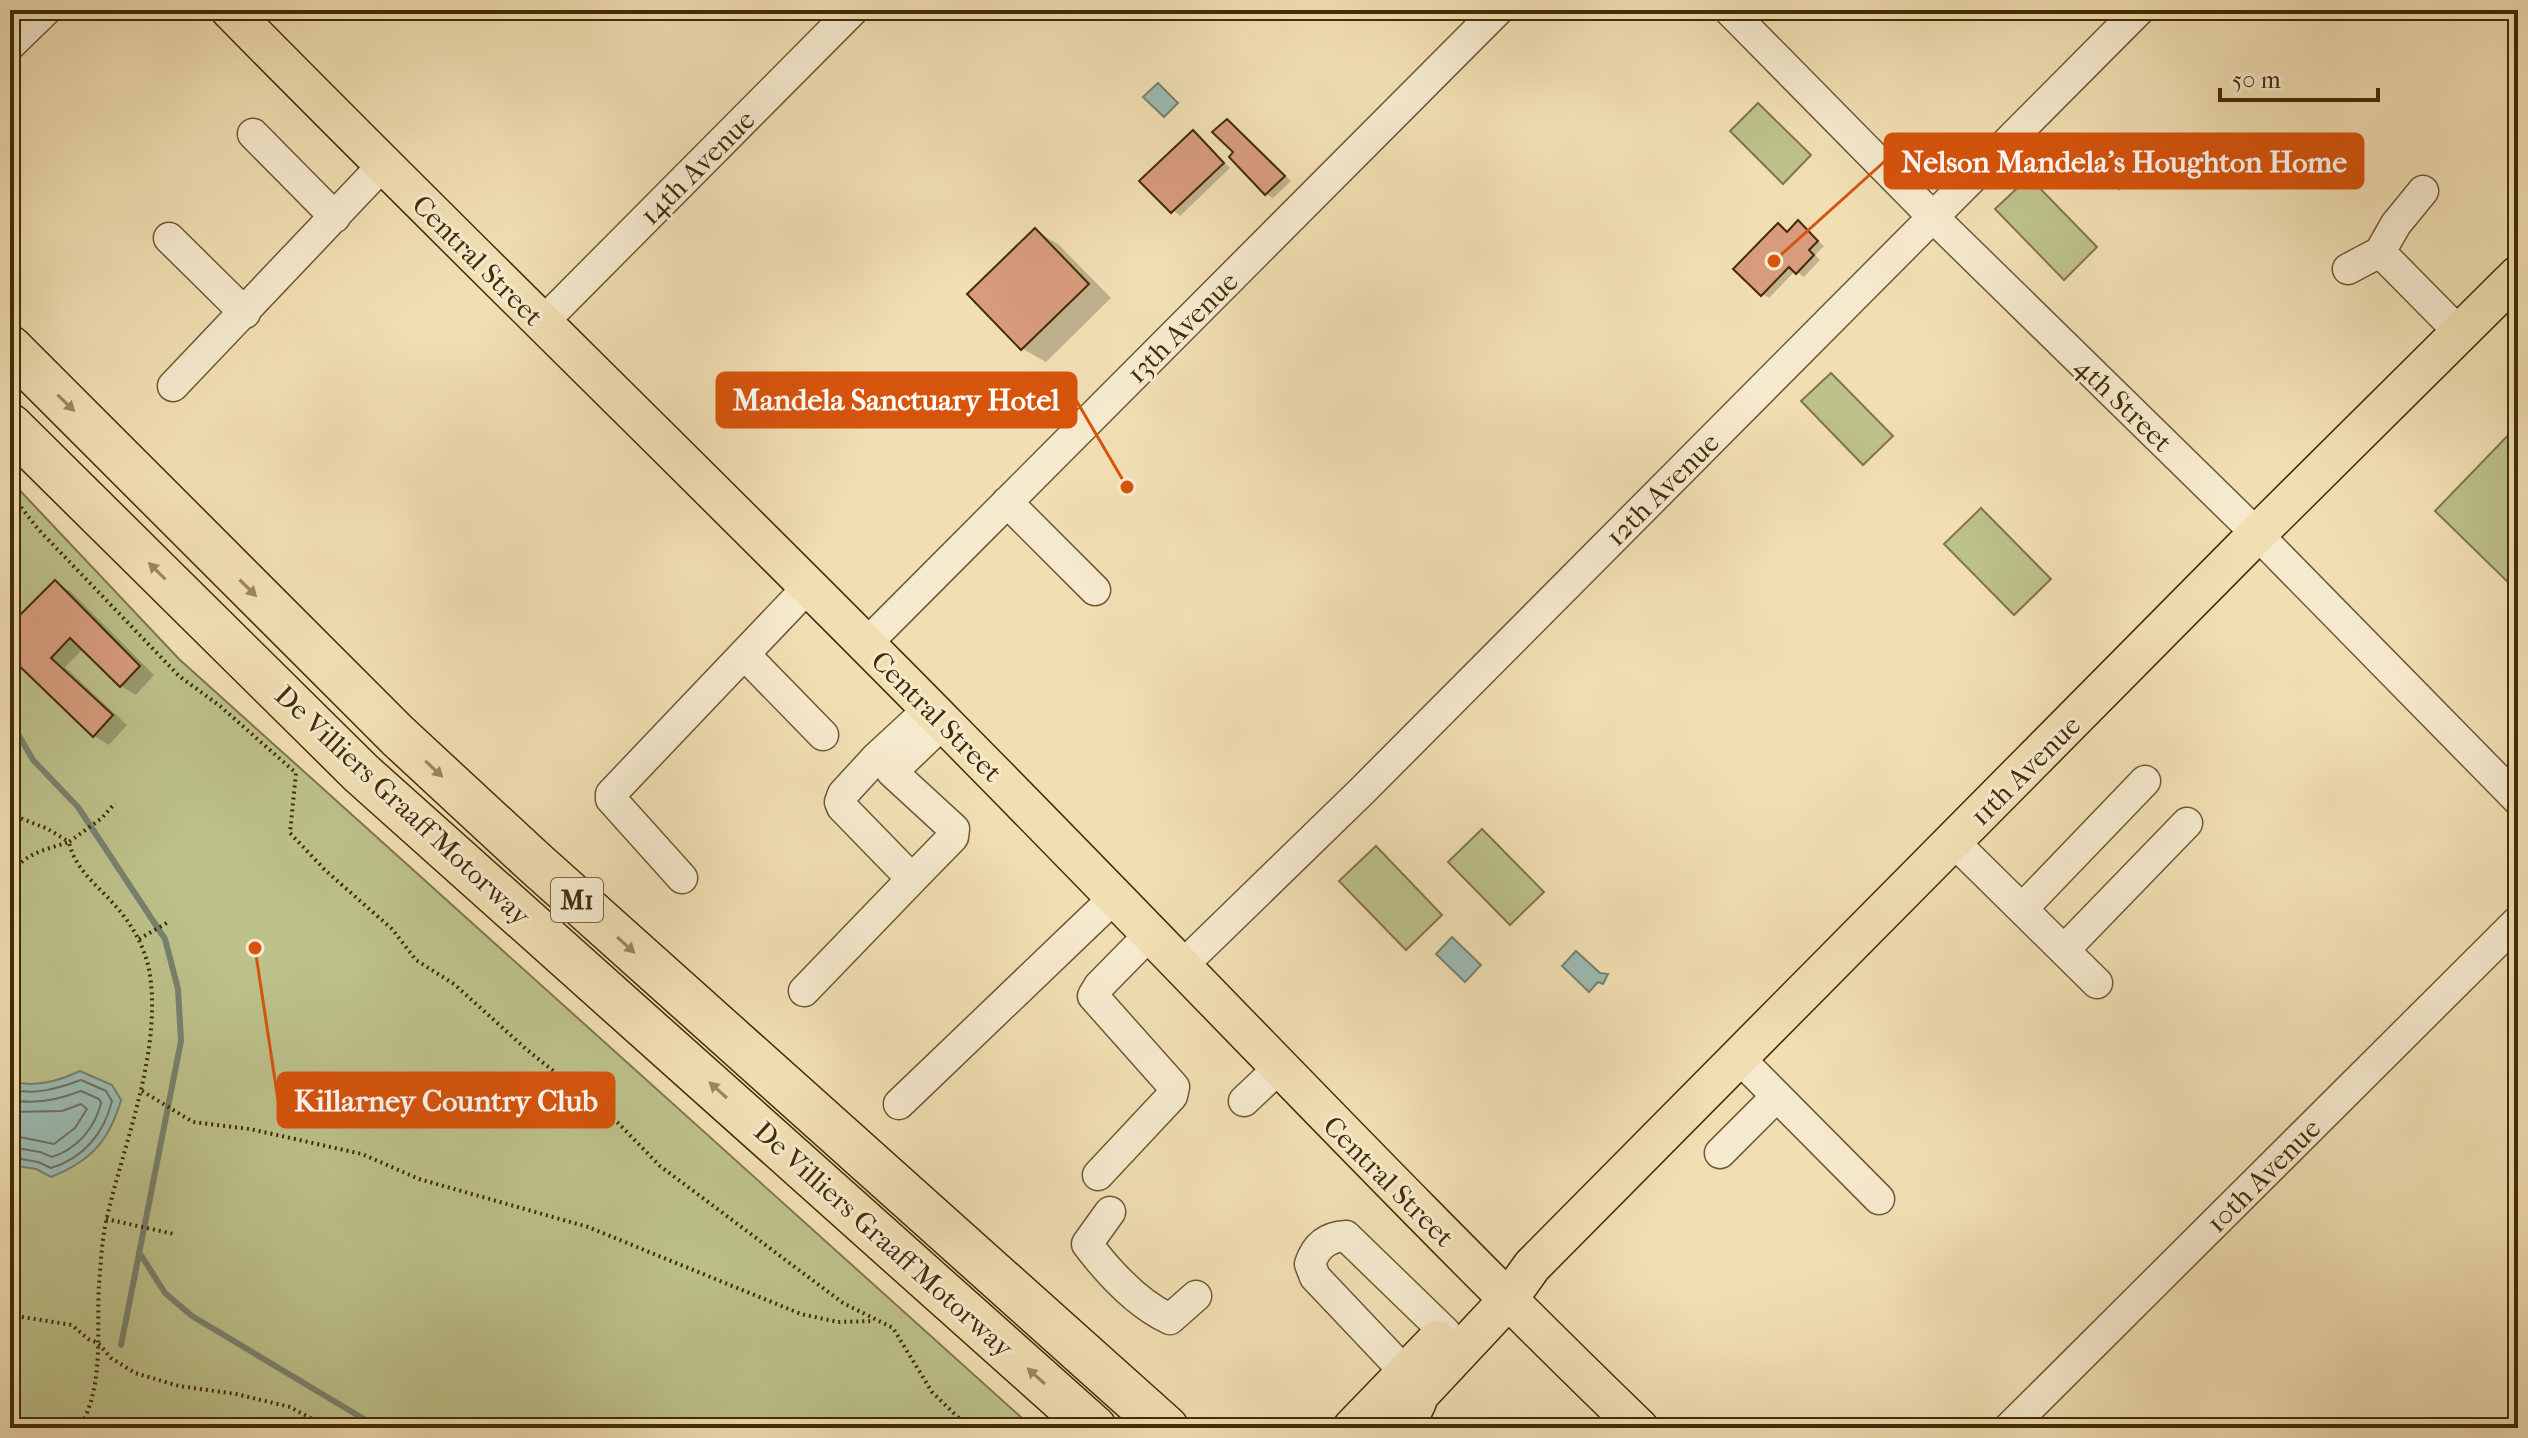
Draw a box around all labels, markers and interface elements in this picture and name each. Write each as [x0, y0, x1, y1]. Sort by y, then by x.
scale bar [2220, 52, 2378, 102]
text: 50 m [2232, 66, 2281, 94]
street label: 14th Avenue [633, 103, 762, 232]
callout: Nelson Mandela's Houghton Home [1885, 134, 2363, 188]
text: Nelson Mandela's Houghton Home [1901, 145, 2347, 180]
street label: Central Street [405, 188, 550, 333]
street label: 13th Avenue [1120, 265, 1245, 390]
street label: 4th Street [2068, 350, 2179, 459]
callout: Mandela Sanctuary Hotel [717, 373, 1076, 427]
text: Mandela Sanctuary Hotel [733, 383, 1060, 418]
one-way arrow [56, 393, 75, 412]
street label: 12th Avenue [1599, 426, 1726, 553]
one-way arrow [148, 562, 167, 581]
one-way arrow [238, 578, 257, 597]
street label: Central Street [864, 644, 1009, 789]
street label: De Villiers Graaff Motorway [268, 678, 538, 933]
street label: 11th Avenue [1963, 708, 2087, 832]
one-way arrow [425, 760, 444, 778]
road number: M1 [551, 878, 603, 922]
one-way arrow [617, 935, 636, 953]
callout: Killarney Country Club [278, 1073, 614, 1127]
one-way arrow [709, 1081, 728, 1099]
text: Killarney Country Club [294, 1084, 598, 1119]
street label: Central Street [1316, 1109, 1461, 1254]
street label: 10th Avenue [2200, 1111, 2327, 1239]
street label: De Villiers Graaff Motorway [747, 1114, 1021, 1365]
one-way arrow [1026, 1367, 1046, 1385]

